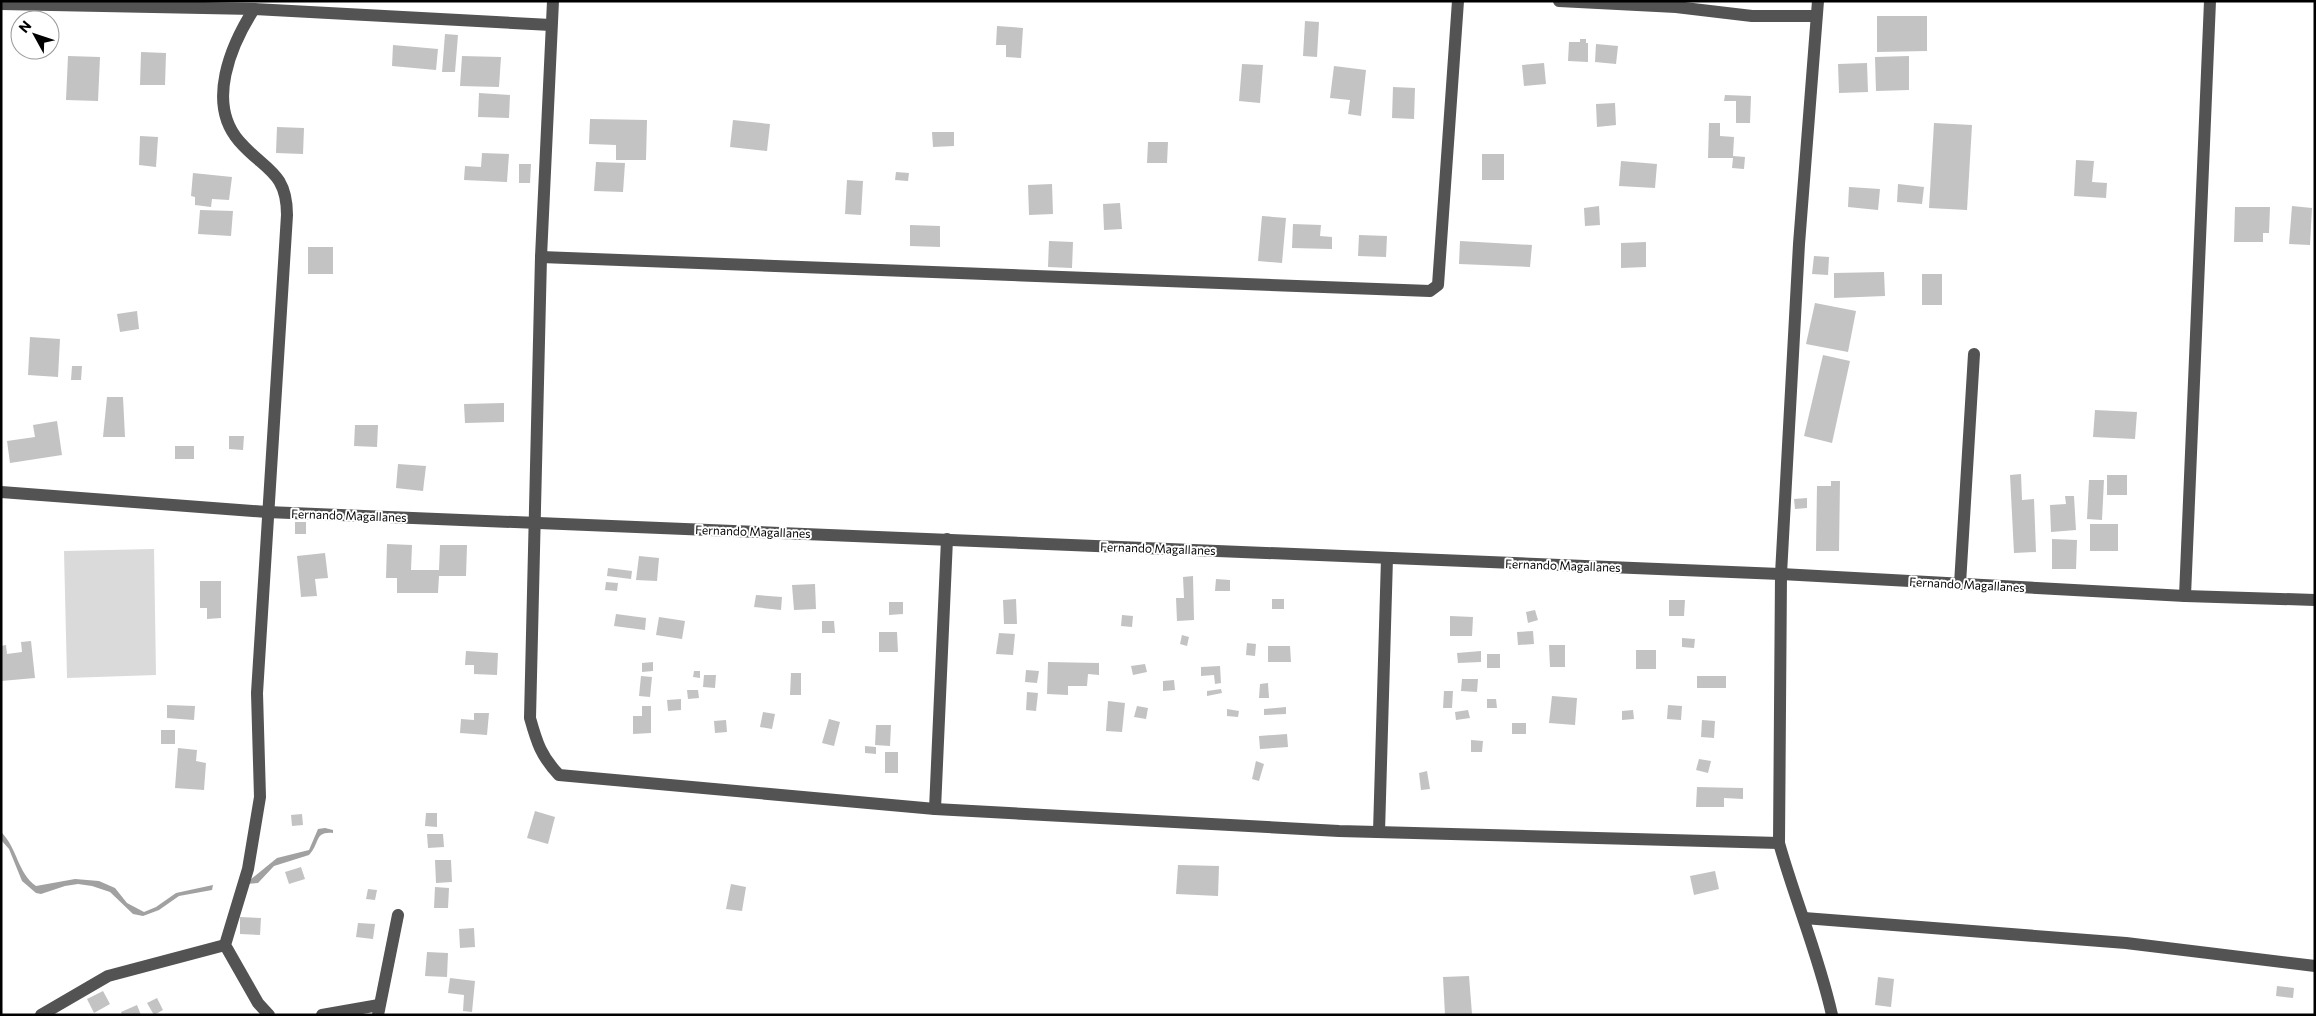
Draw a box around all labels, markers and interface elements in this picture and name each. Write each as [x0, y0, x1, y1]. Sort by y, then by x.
north arrow [10, 10, 60, 60]
text: N [15, 17, 35, 36]
street label: Fernando Magallanes [291, 506, 407, 524]
street label: Fernando Magallanes [695, 522, 811, 540]
street label: Fernando Magallanes [1100, 539, 1216, 557]
street label: Fernando Magallanes [1505, 556, 1621, 574]
street label: Fernando Magallanes [1909, 574, 2025, 594]

